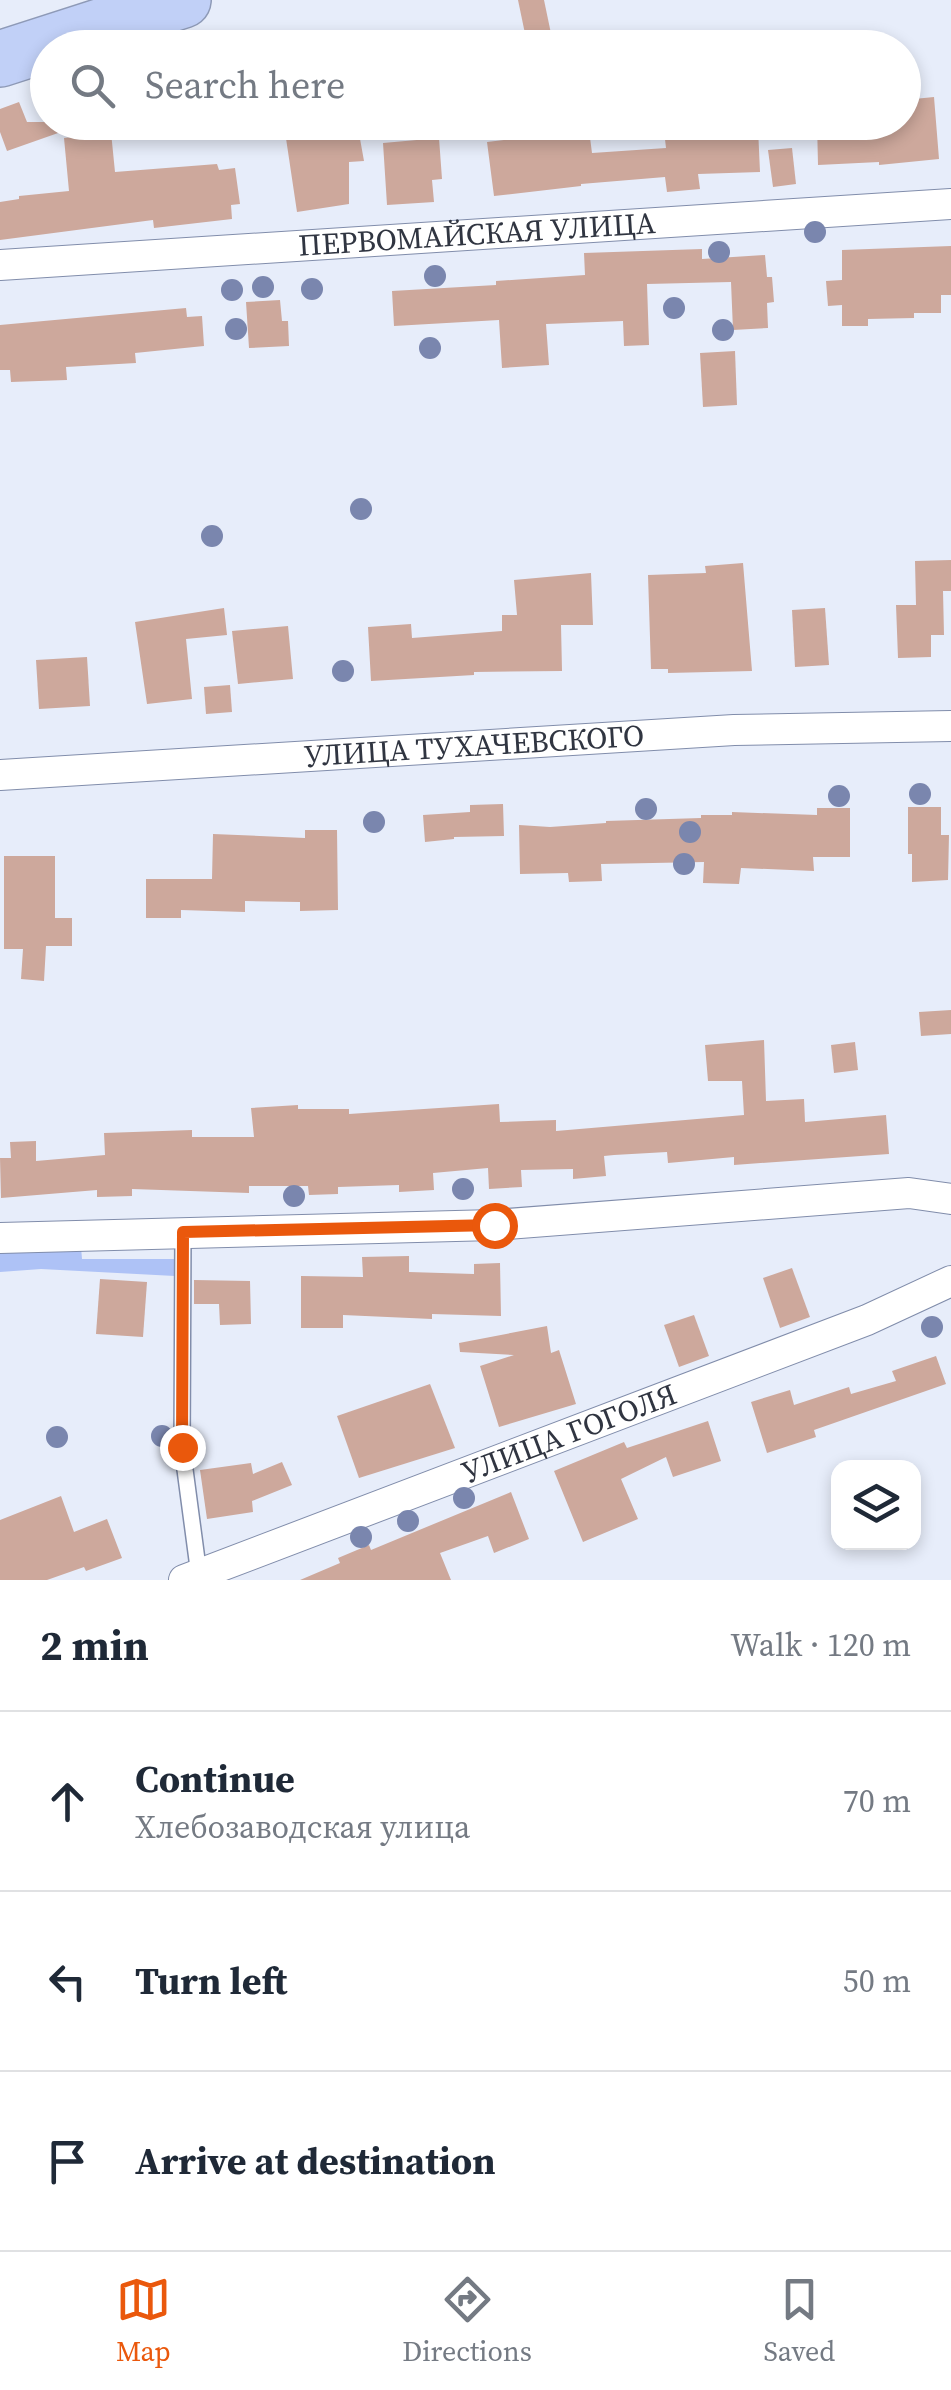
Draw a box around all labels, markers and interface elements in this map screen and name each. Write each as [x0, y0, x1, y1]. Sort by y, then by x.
search box [30, 30, 921, 140]
icon: search [65, 58, 120, 113]
text: Search here [145, 59, 345, 111]
street label: ПЕРВОМАЙСКАЯ УЛИЦА [297, 202, 657, 266]
street label: УЛИЦА ТУХАЧЕВСКОГО [303, 715, 645, 776]
route start [472, 1203, 518, 1249]
street label: УЛИЦА ГОГОЛЯ [456, 1374, 682, 1492]
route end [160, 1425, 206, 1471]
map controls [831, 1460, 921, 1550]
button: layers [831, 1460, 921, 1550]
text: 2 min [40, 1616, 149, 1674]
text: Walk · 120 m [730, 1623, 911, 1667]
text: Continue [135, 1753, 295, 1805]
icon: ahead [40, 1774, 95, 1829]
text: 70 m [843, 1779, 911, 1823]
text: Хлебозаводская улица [135, 1805, 470, 1849]
icon: left [40, 1954, 95, 2009]
text: Turn left [135, 1955, 287, 2007]
text: 50 m [843, 1959, 911, 2003]
icon: arrive [40, 2134, 95, 2189]
text: Arrive at destination [135, 2135, 496, 2187]
tab: Map [116, 2272, 171, 2370]
tab: Directions [402, 2272, 532, 2370]
tab: Saved [763, 2272, 835, 2370]

